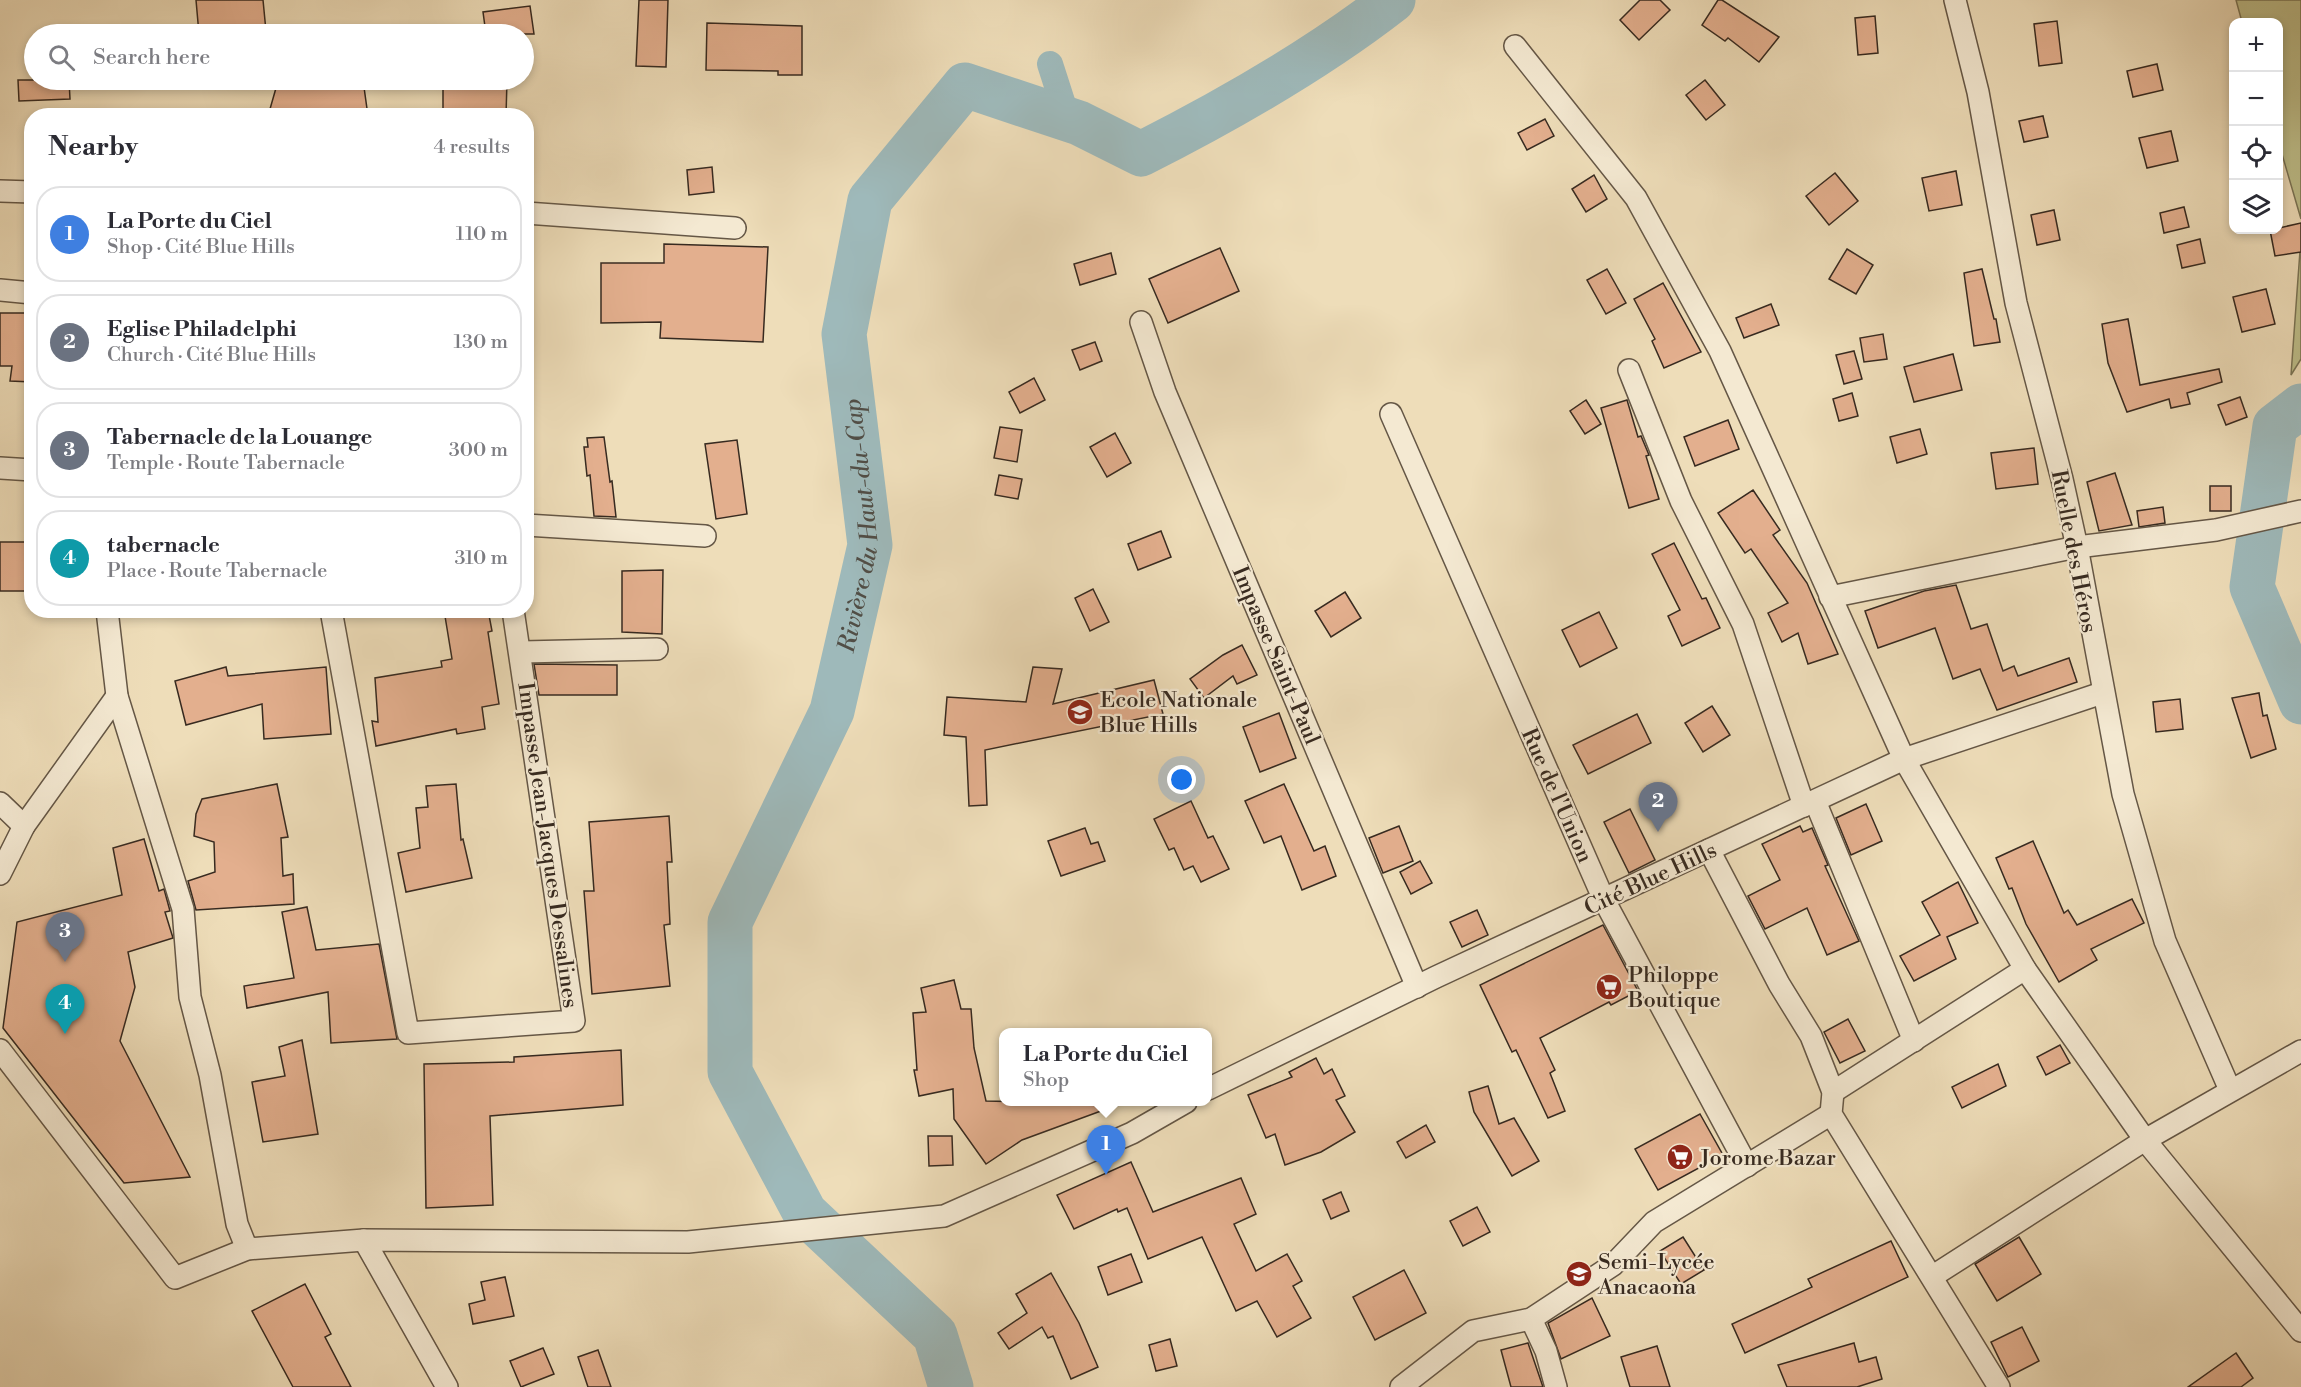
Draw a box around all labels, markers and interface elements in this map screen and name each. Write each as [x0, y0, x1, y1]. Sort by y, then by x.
map controls [2229, 18, 2283, 234]
button: + [2229, 18, 2283, 72]
search box [24, 24, 534, 90]
icon: search [45, 41, 78, 74]
text: Search here [93, 44, 210, 71]
button: − [2229, 72, 2283, 126]
button: locate [2229, 126, 2283, 180]
text: Nearby [48, 131, 138, 163]
text: 4 results [433, 135, 510, 160]
button: layers [2229, 180, 2283, 234]
text: La Porte du Ciel [107, 208, 272, 235]
text: 1 [65, 222, 74, 247]
text: 110 m [456, 222, 508, 247]
text: Shop · Cité Blue Hills [107, 235, 295, 260]
text: Eglise Philadelphi [107, 316, 297, 343]
text: 2 [63, 330, 76, 355]
text: 130 m [453, 330, 508, 355]
text: Church · Cité Blue Hills [107, 343, 316, 368]
water label: Rivière du Haut-du-Cap [832, 397, 886, 656]
text: Tabernacle de la Louange [107, 424, 372, 451]
text: 3 [63, 438, 76, 463]
text: 300 m [449, 438, 508, 463]
text: Temple · Route Tabernacle [107, 451, 345, 476]
street label: Ruelle des Héros [2045, 468, 2103, 635]
text: tabernacle [107, 532, 220, 559]
text: 4 [63, 546, 76, 571]
text: 310 m [455, 546, 508, 571]
text: Place · Route Tabernacle [107, 559, 327, 584]
street label: Impasse Saint-Paul [1226, 562, 1326, 749]
street label: Impasse Jean-Jacques Dessalines [511, 681, 584, 1010]
place label: Ecole Nationale Blue Hills [1099, 687, 1257, 739]
school or university icon: Ecole Nationale Blue Hills [1065, 697, 1095, 727]
street label: Rue de l'Union [1515, 724, 1598, 867]
your location [1167, 765, 1196, 794]
pin: 2 [1638, 782, 1678, 832]
street label: Cité Blue Hills [1580, 837, 1721, 922]
pin: 3 [46, 912, 84, 962]
place label: Philoppe Boutique [1627, 962, 1721, 1014]
supermarket icon: Philoppe Boutique [1594, 972, 1624, 1002]
pin: 4 [46, 984, 84, 1034]
popup [999, 1028, 1212, 1106]
text: La Porte du Ciel [1023, 1041, 1188, 1068]
text: Shop [1023, 1068, 1069, 1093]
pin: 1 [1086, 1126, 1126, 1175]
supermarket icon: Jorome Bazar [1665, 1142, 1695, 1172]
place label: Jorome Bazar [1699, 1145, 1836, 1172]
place label: Semi-Lycée Anacaona [1597, 1249, 1715, 1301]
school or university icon: Semi-Lycée Anacaona [1564, 1259, 1594, 1289]

